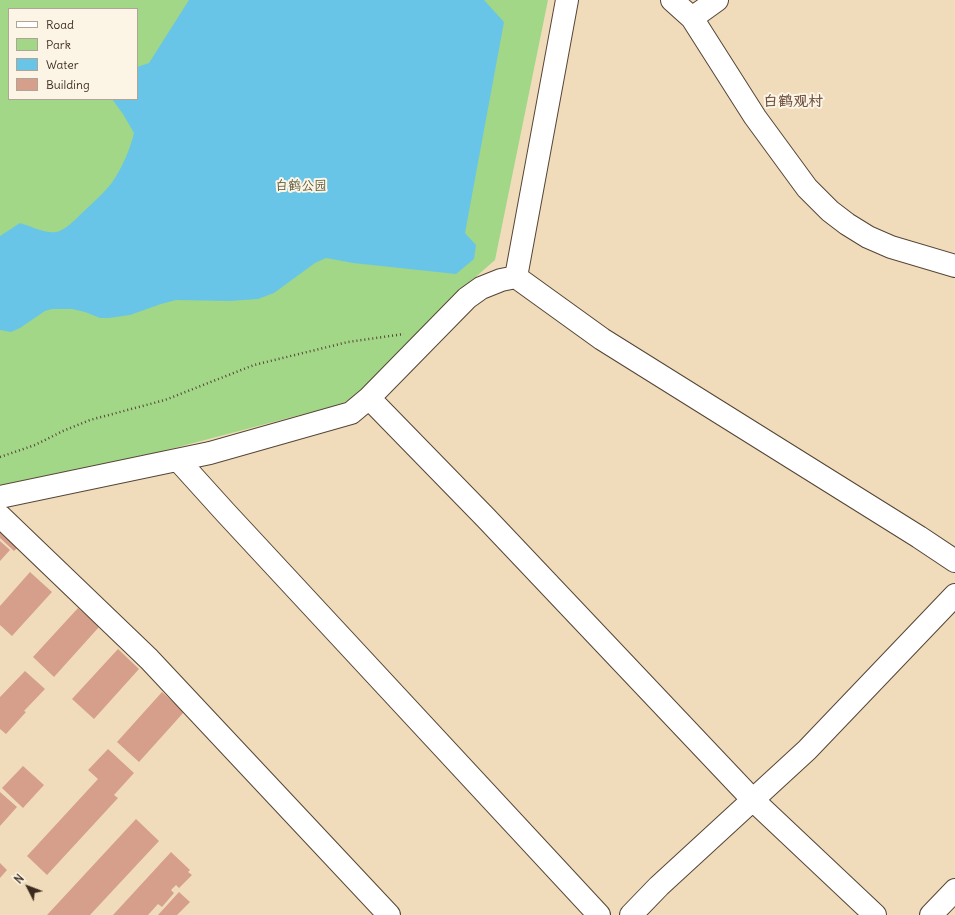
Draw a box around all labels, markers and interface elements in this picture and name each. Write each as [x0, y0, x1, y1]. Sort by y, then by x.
legend [8, 8, 138, 100]
text: Road [46, 17, 74, 32]
text: Park [46, 37, 71, 52]
text: Water [46, 57, 79, 72]
text: Building [46, 77, 90, 92]
district label: 白鹤观村 [763, 93, 823, 111]
park label: 白鹤公园 [275, 178, 327, 194]
north arrow [8, 867, 48, 907]
text: N [11, 871, 27, 886]

